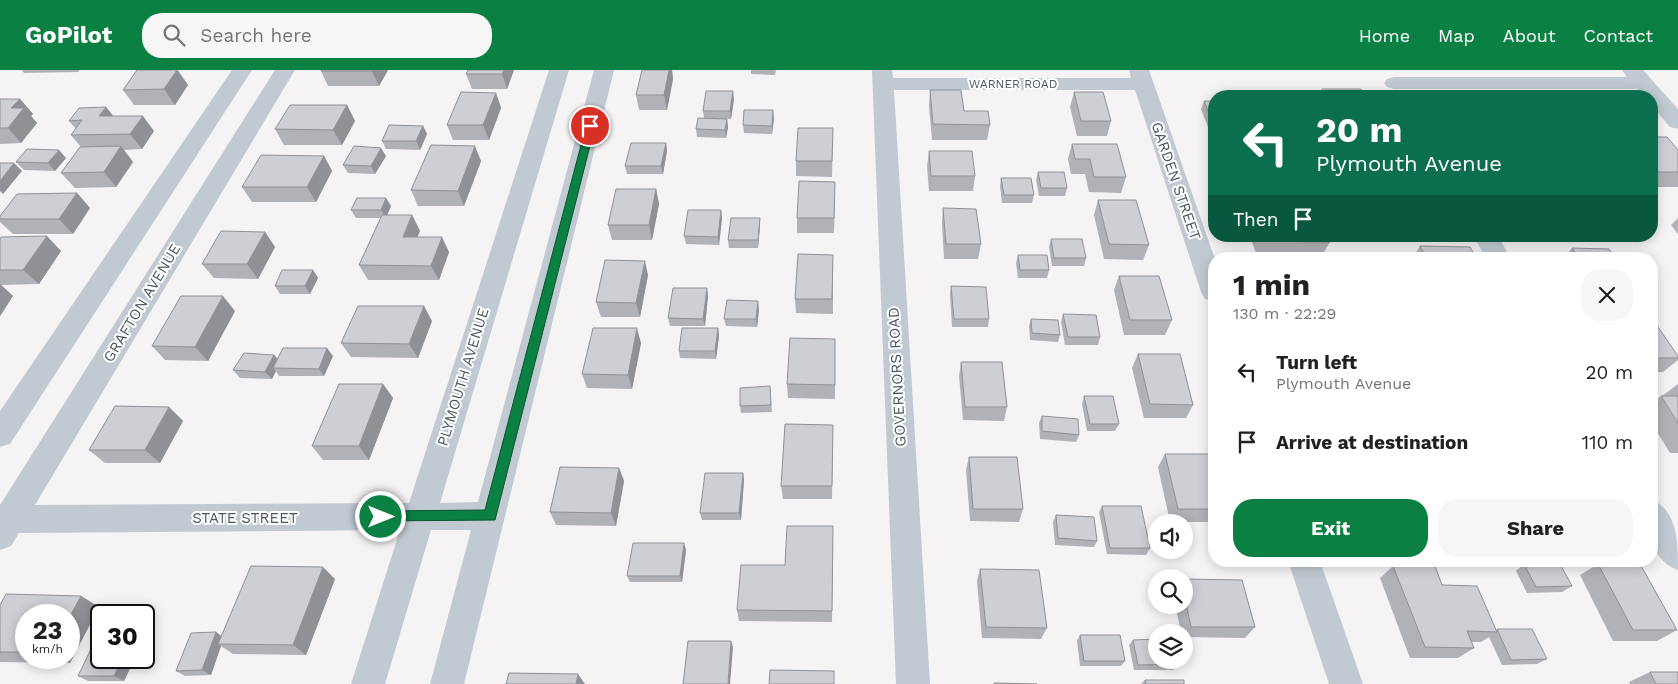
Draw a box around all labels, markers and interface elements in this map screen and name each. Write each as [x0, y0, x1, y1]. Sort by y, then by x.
search box [142, 13, 492, 58]
text: GoPilot [25, 21, 112, 49]
icon: search [160, 21, 188, 49]
text: Search here [200, 24, 312, 47]
text: Home [1359, 25, 1410, 46]
text: Map [1438, 25, 1475, 46]
text: About [1503, 25, 1555, 46]
text: Contact [1583, 25, 1653, 46]
street label: WARNER ROAD [969, 77, 1057, 91]
pin [569, 105, 611, 147]
text: 20 m [1316, 109, 1402, 151]
icon: left [1233, 110, 1298, 175]
icon: arrive [576, 112, 604, 140]
street label: GARDEN STREET [1147, 120, 1205, 242]
text: Plymouth Avenue [1316, 151, 1502, 176]
icon: arrive [1289, 205, 1317, 233]
text: Then [1233, 208, 1279, 231]
street label: GRAFTON AVENUE [100, 241, 184, 365]
text: 1 min [1233, 267, 1310, 302]
button: close [1581, 269, 1633, 321]
text: 130 m · 22:29 [1233, 304, 1336, 323]
street label: PLYMOUTH AVENUE [433, 306, 493, 448]
street label: GOVERNORS ROAD [884, 307, 910, 447]
text: Turn left [1276, 351, 1357, 374]
icon: left [1233, 358, 1261, 386]
text: 20 m [1586, 361, 1633, 384]
text: Plymouth Avenue [1276, 374, 1411, 393]
icon: arrive [1233, 428, 1261, 456]
text: Arrive at destination [1276, 431, 1468, 454]
text: 110 m [1582, 431, 1633, 454]
position arrow [354, 490, 406, 542]
button: Exit [1233, 499, 1428, 557]
button: Share [1438, 499, 1633, 557]
street label: STATE STREET [192, 509, 298, 527]
map controls [1148, 514, 1193, 669]
button: sound [1148, 514, 1193, 559]
button: search [1148, 569, 1193, 614]
speed limit sign: 30 [90, 604, 155, 669]
text: 23 [33, 616, 62, 645]
button: layers [1148, 624, 1193, 669]
text: km/h [32, 642, 63, 656]

